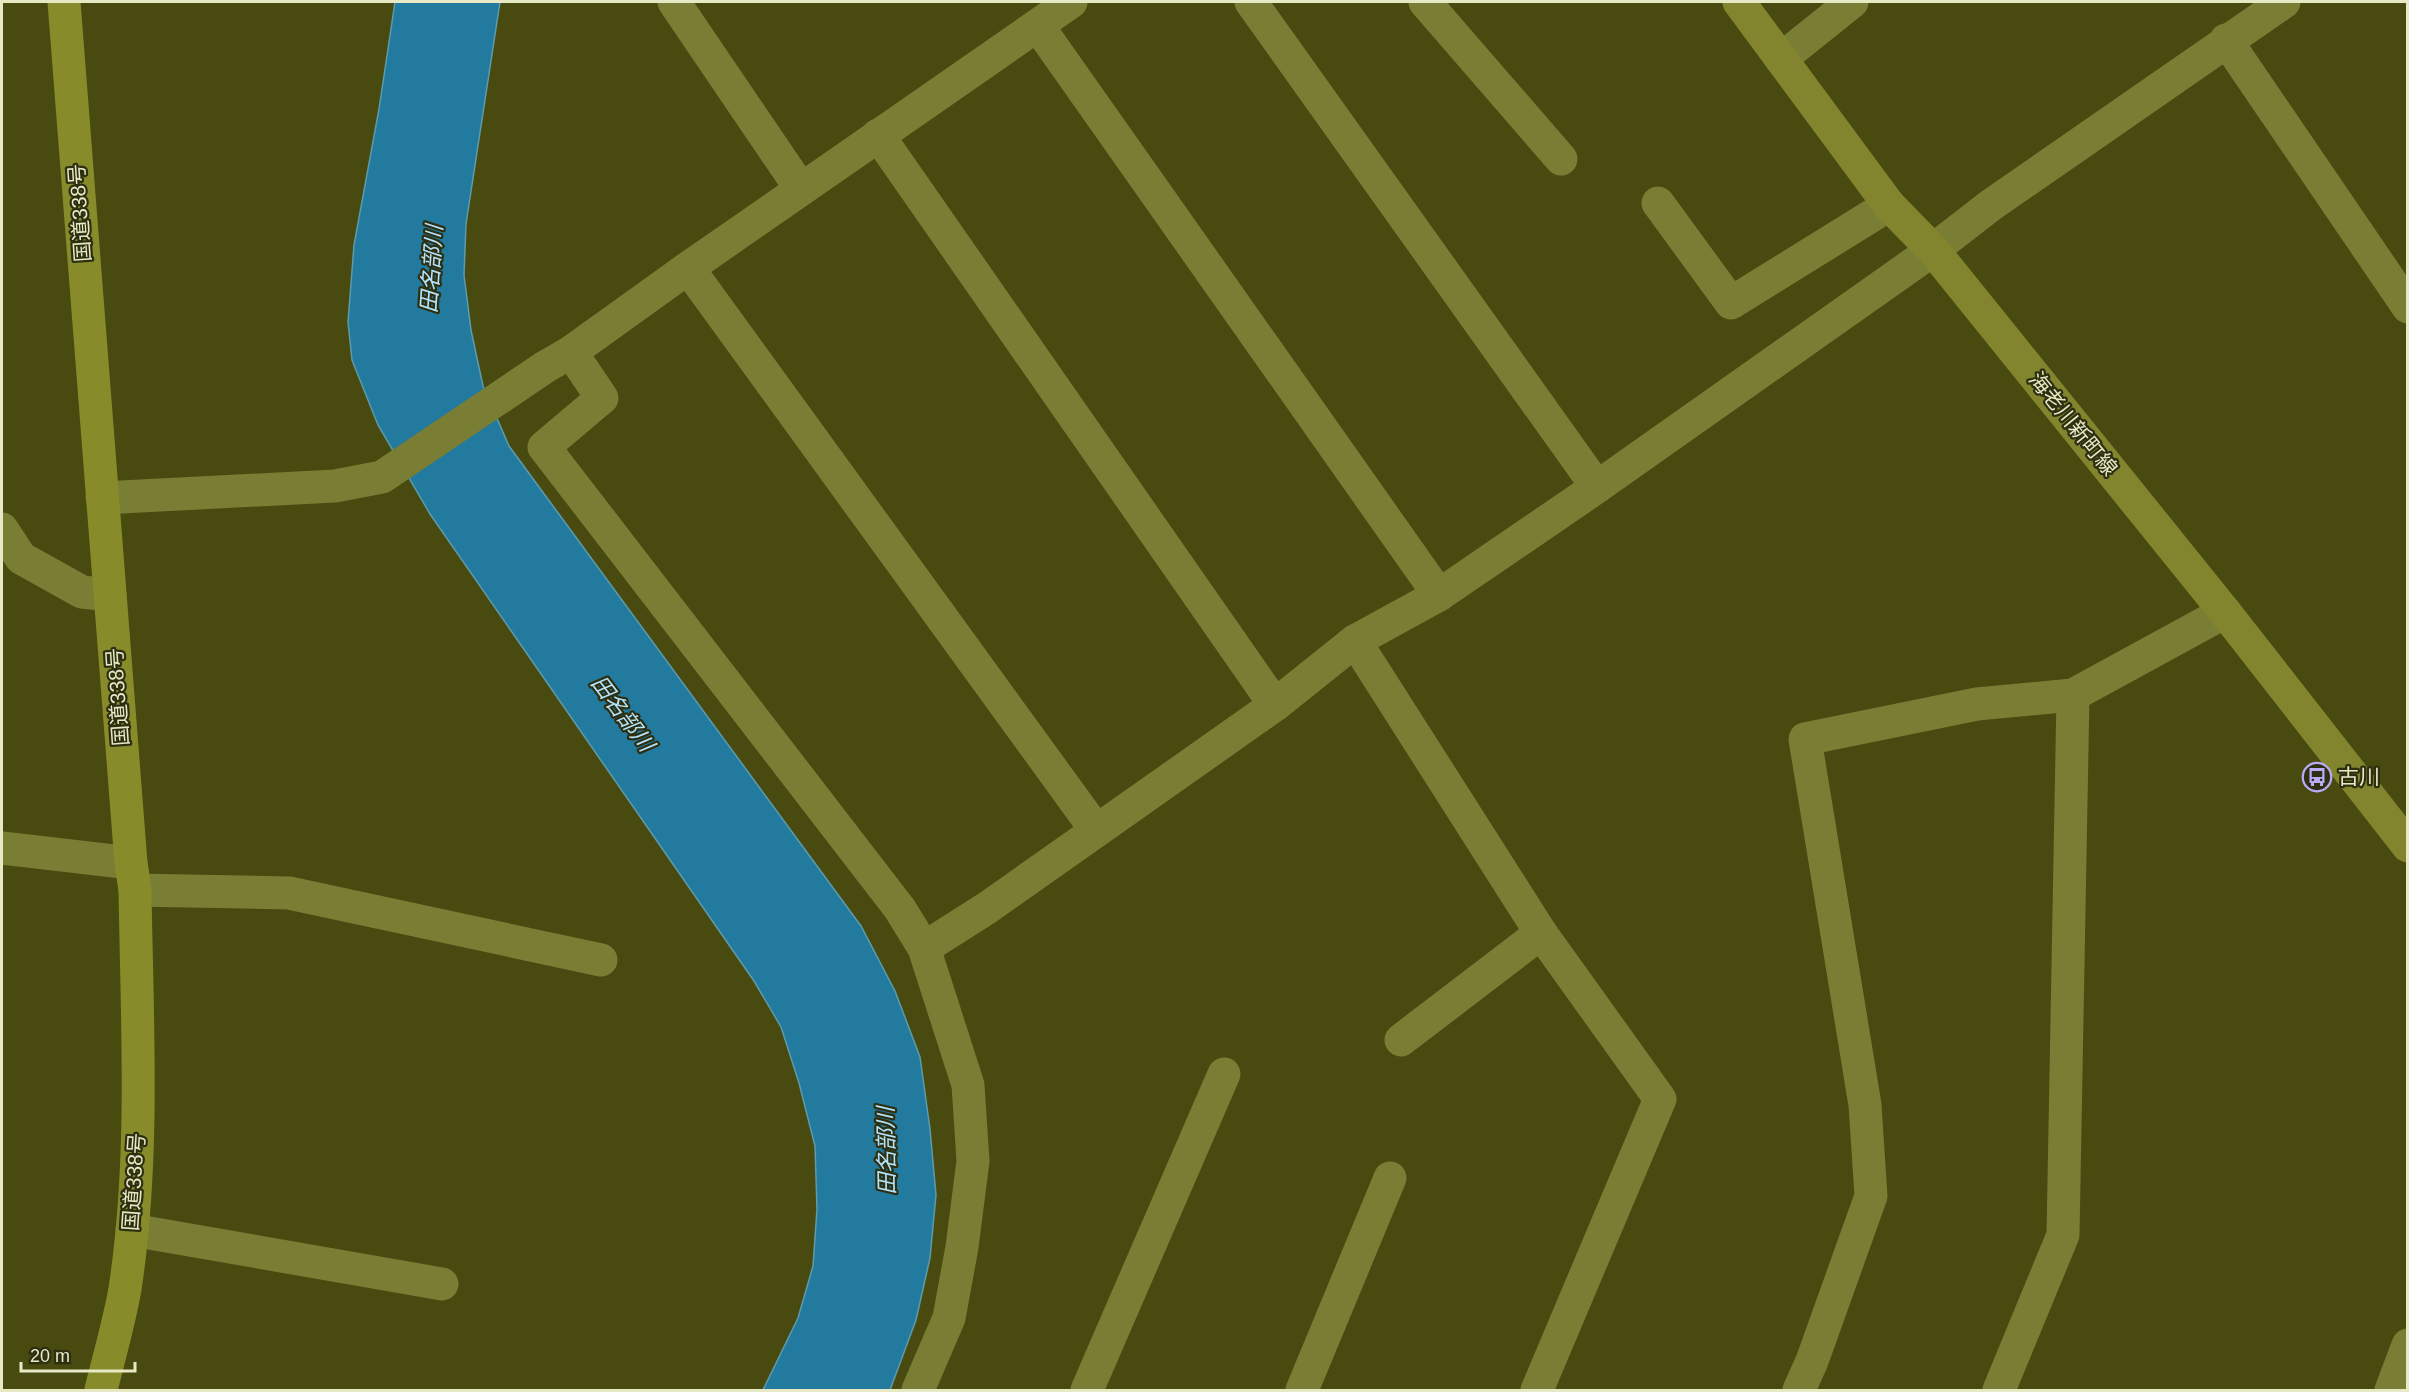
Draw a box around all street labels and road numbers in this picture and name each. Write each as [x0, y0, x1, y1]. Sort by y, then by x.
street label: 国道338号 [65, 163, 94, 263]
street label: 海老川新町線 [2025, 367, 2122, 480]
street label: 国道338号 [103, 647, 132, 747]
street label: 国道338号 [119, 1132, 148, 1232]

